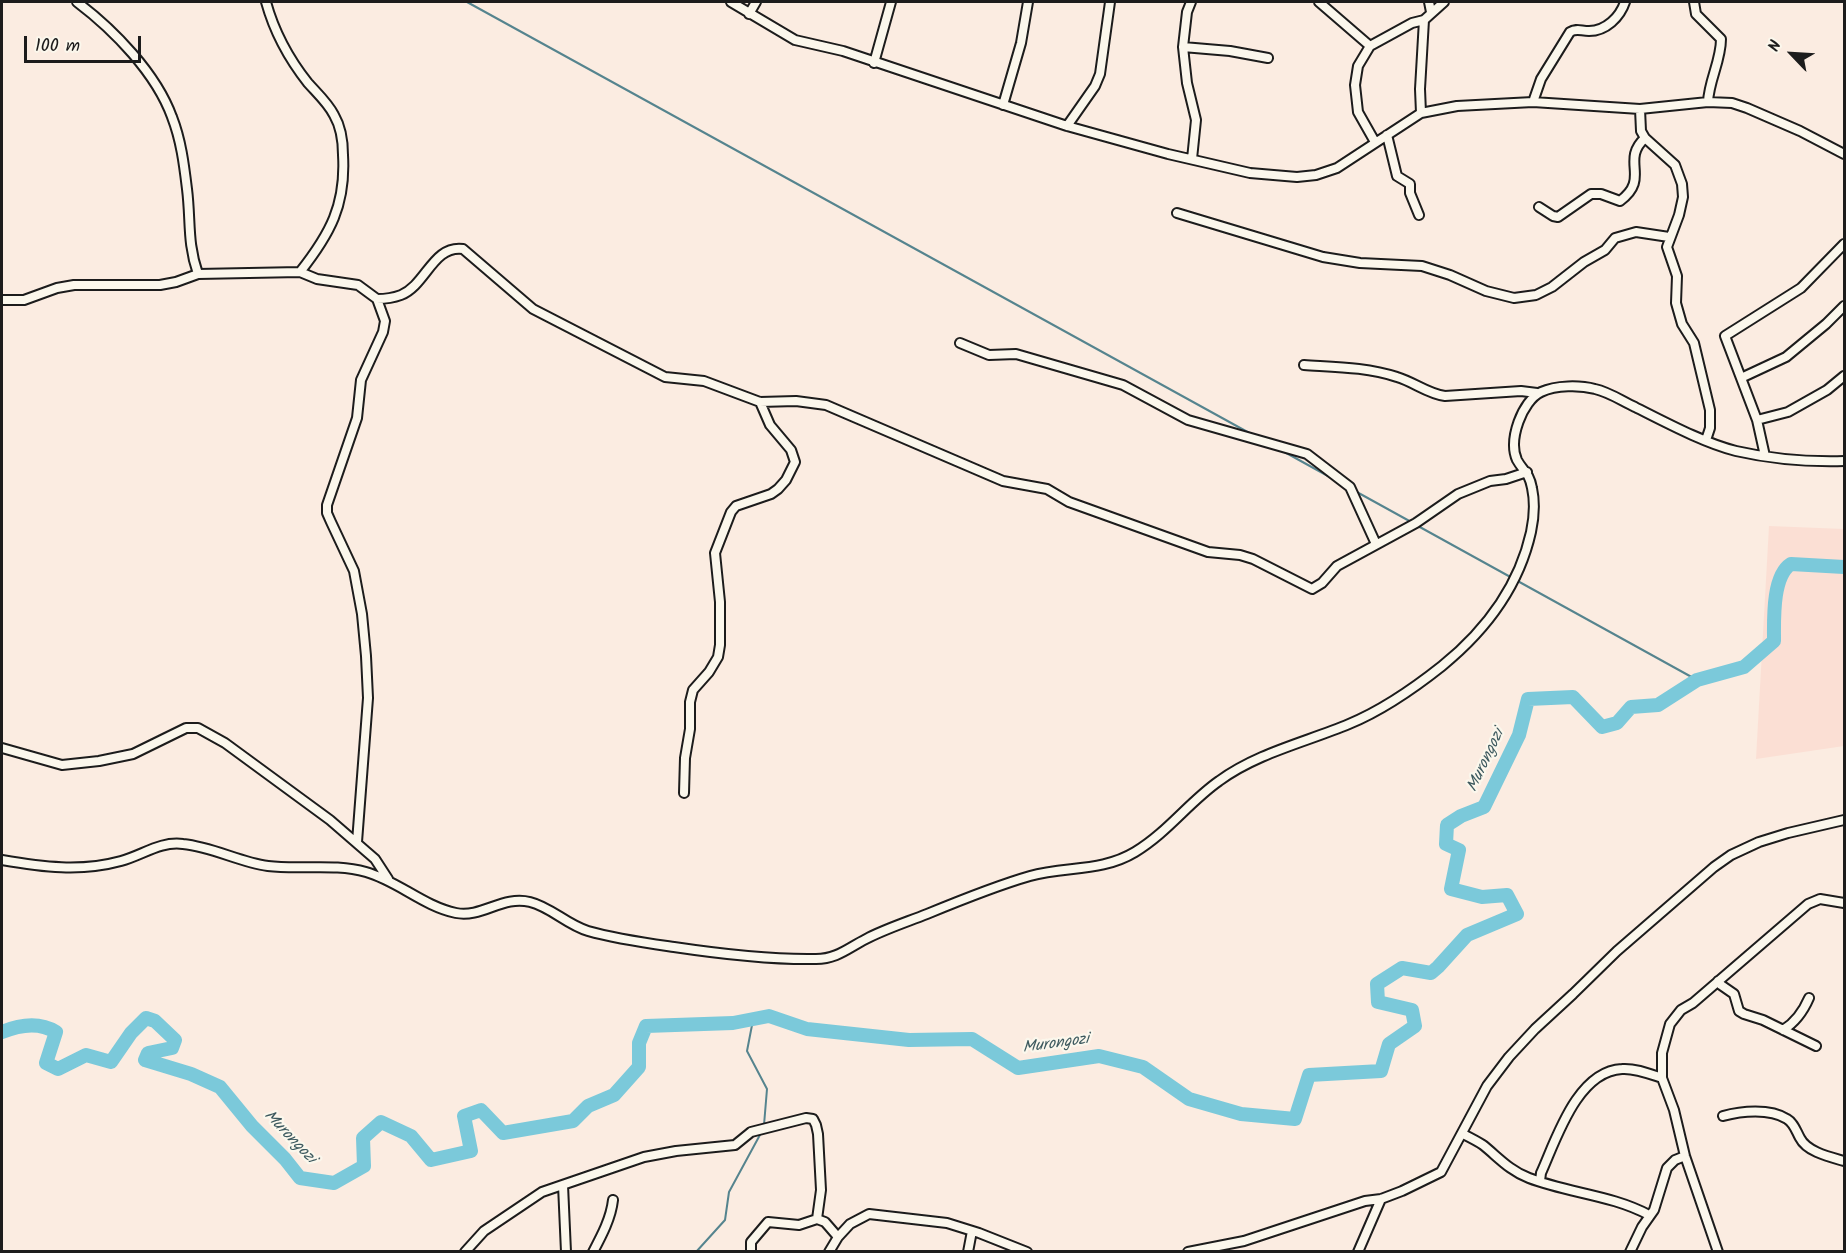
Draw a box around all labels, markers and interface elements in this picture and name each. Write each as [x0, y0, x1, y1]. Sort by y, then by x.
scale bar [27, 24, 144, 62]
north arrow [1762, 24, 1822, 84]
text: 100 m [35, 32, 80, 61]
text: N [1762, 36, 1789, 56]
water label: Murongozi [1464, 727, 1510, 795]
water label: Murongozi [1021, 1031, 1091, 1059]
water label: Murongozi [259, 1107, 319, 1169]

